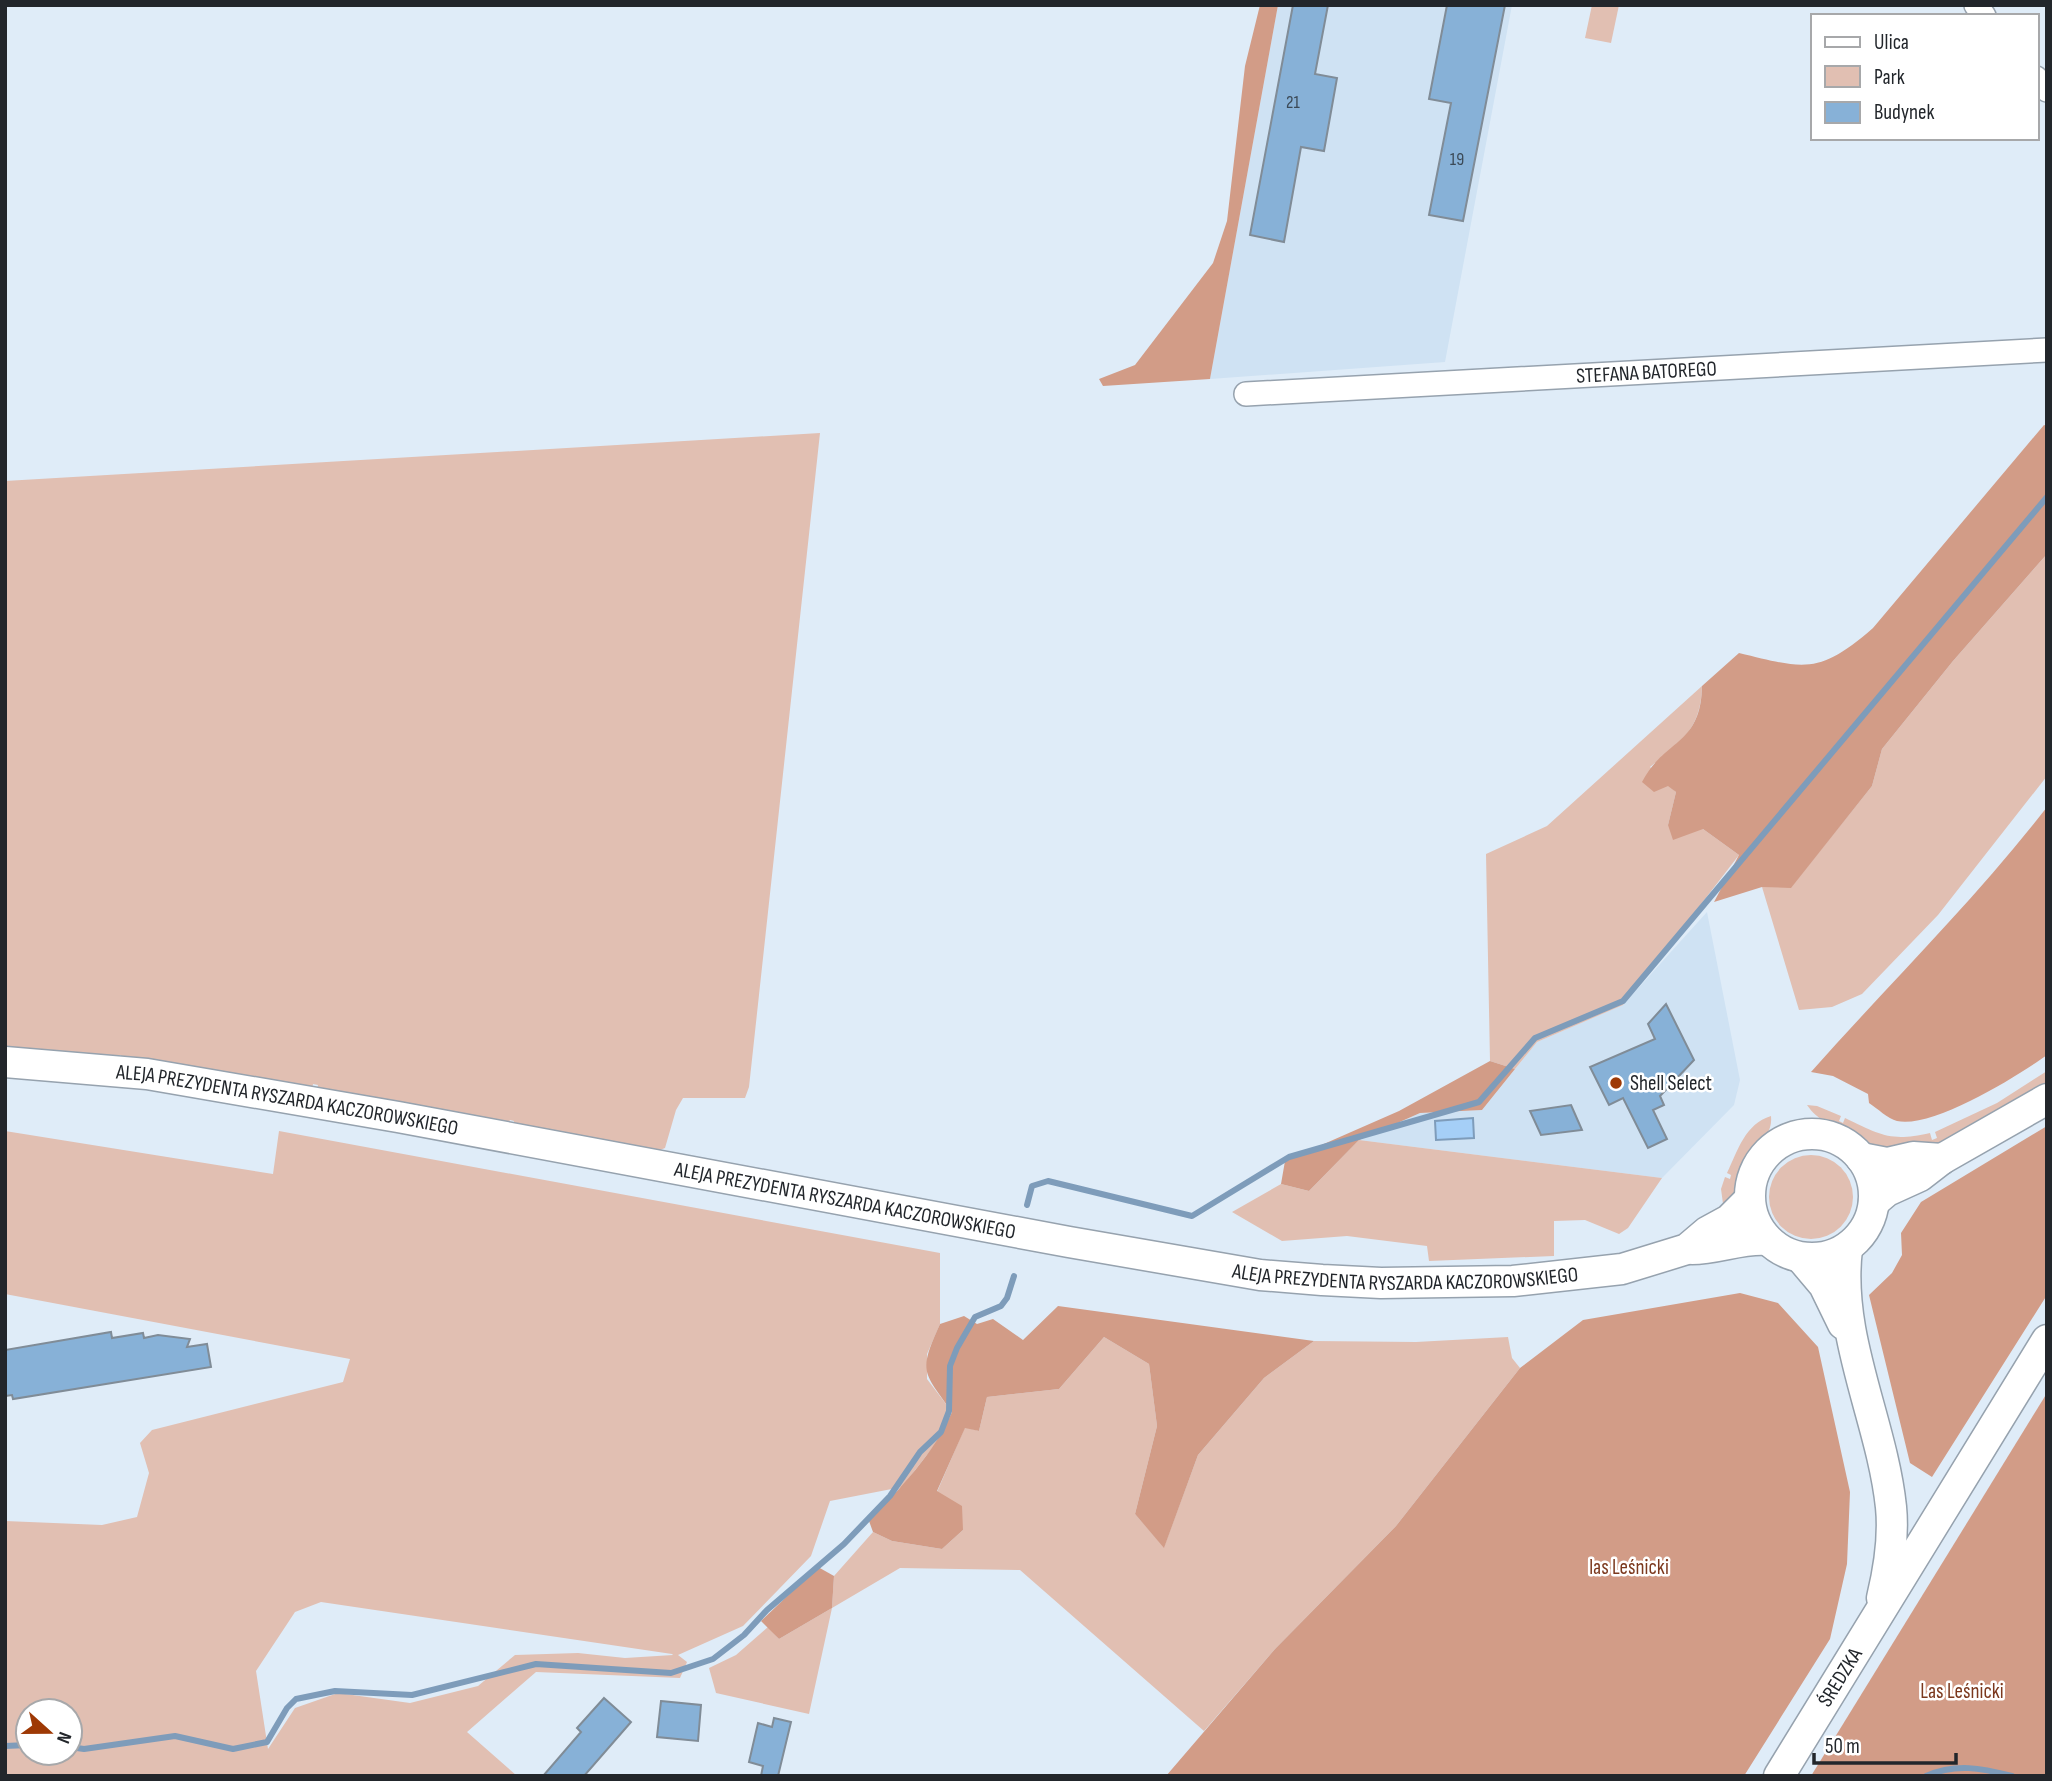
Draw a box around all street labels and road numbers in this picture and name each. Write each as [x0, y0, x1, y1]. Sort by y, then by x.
street label: STEFANA BATOREGO [1575, 356, 1717, 388]
street label: ALEJA PREZYDENTA RYSZARDA KACZOROWSKIEGO [114, 1059, 460, 1140]
street label: ALEJA PREZYDENTA RYSZARDA KACZOROWSKIEGO [672, 1156, 1018, 1244]
street label: ALEJA PREZYDENTA RYSZARDA KACZOROWSKIEGO [1230, 1258, 1579, 1296]
street label: ŚREDZKA [1812, 1642, 1868, 1711]

